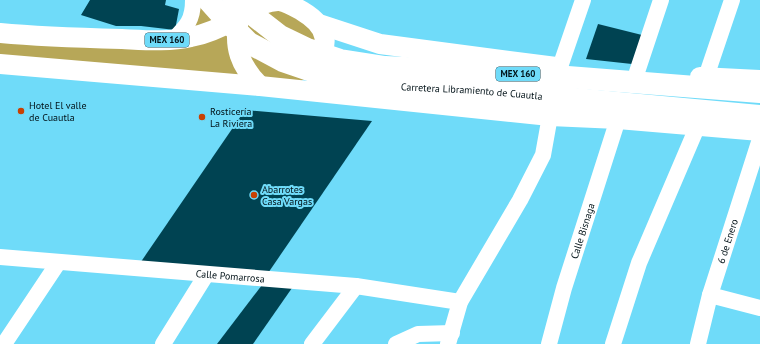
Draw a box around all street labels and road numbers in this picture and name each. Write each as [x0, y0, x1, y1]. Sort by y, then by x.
road number: MEX 160 [145, 33, 189, 47]
road number: MEX 160 [496, 67, 540, 81]
street label: Carretera Libramiento de Cuautla [401, 80, 543, 103]
street label: Calle Bisnaga [568, 201, 598, 260]
street label: 6 de Enero [715, 217, 741, 265]
street label: Calle Pomarrosa [195, 267, 265, 286]

